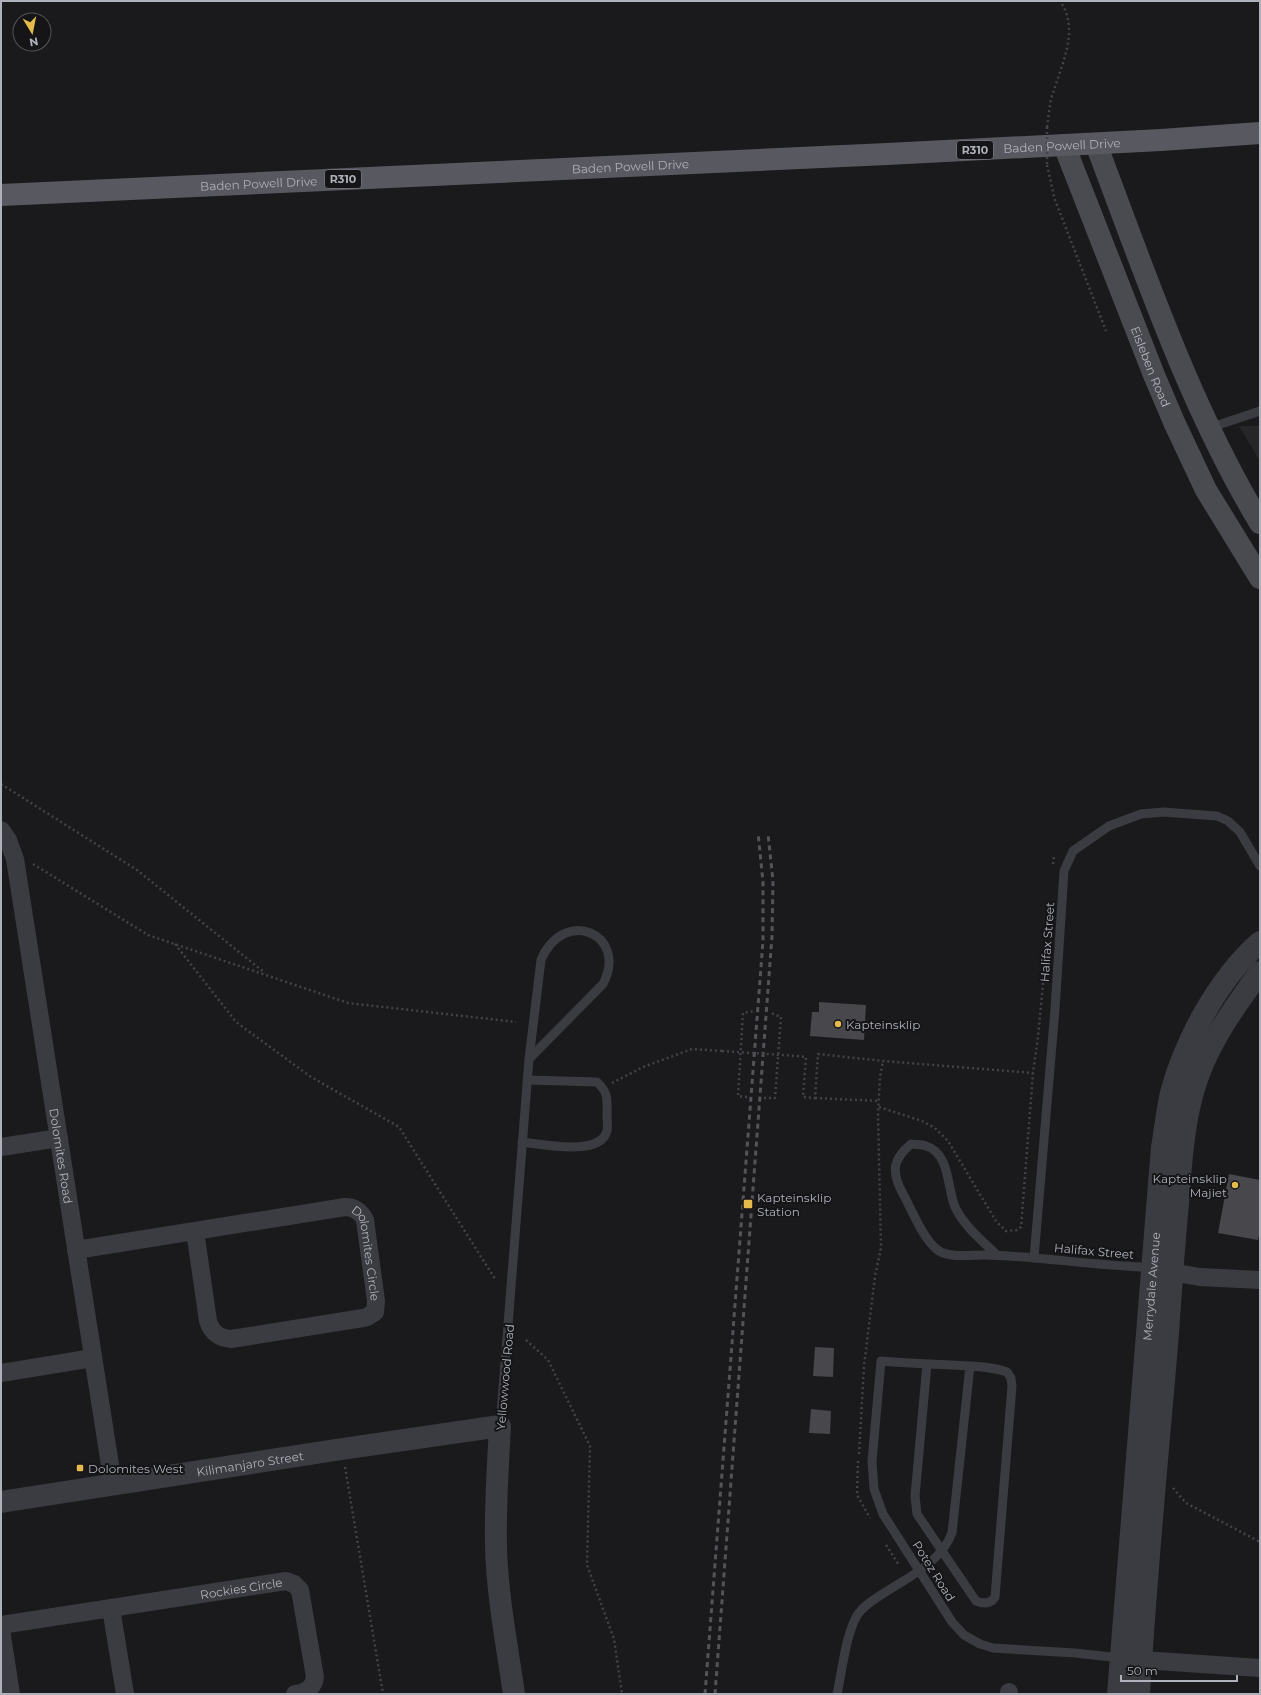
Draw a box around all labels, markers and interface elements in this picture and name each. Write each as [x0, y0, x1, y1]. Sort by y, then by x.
north arrow [12, 12, 52, 52]
text: N [28, 34, 39, 50]
street label: Baden Powell Drive [1003, 135, 1121, 156]
road number: R310 [957, 141, 993, 159]
street label: Baden Powell Drive [571, 156, 689, 176]
road number: R310 [325, 170, 361, 188]
street label: Baden Powell Drive [200, 173, 318, 193]
street label: Eisleben Road [1128, 324, 1174, 409]
street label: Halifax Street [1037, 901, 1057, 983]
place label: Kapteinsklip [846, 1017, 920, 1032]
marker: Kapteinsklip [833, 1019, 843, 1029]
street label: Dolomites Road [47, 1107, 76, 1205]
place label: Kapteinsklip Majiet [1153, 1171, 1227, 1200]
marker: Kapteinsklip Majiet [1230, 1180, 1240, 1190]
place label: Kapteinsklip Station [757, 1190, 831, 1219]
marker: Kapteinsklip Station [742, 1198, 754, 1210]
street label: Dolomites Circle [349, 1202, 383, 1302]
street label: Merrydale Avenue [1139, 1232, 1163, 1341]
street label: Halifax Street [1053, 1240, 1135, 1262]
street label: Yellowwood Road [493, 1323, 517, 1431]
street label: Kilimanjaro Street [195, 1448, 305, 1479]
place label: Dolomites West [88, 1461, 184, 1476]
marker: Dolomites West [75, 1463, 85, 1473]
street label: Potez Road [909, 1538, 959, 1604]
street label: Rockies Circle [199, 1574, 283, 1602]
scale bar [1121, 1657, 1237, 1683]
text: 50 m [1127, 1663, 1158, 1678]

